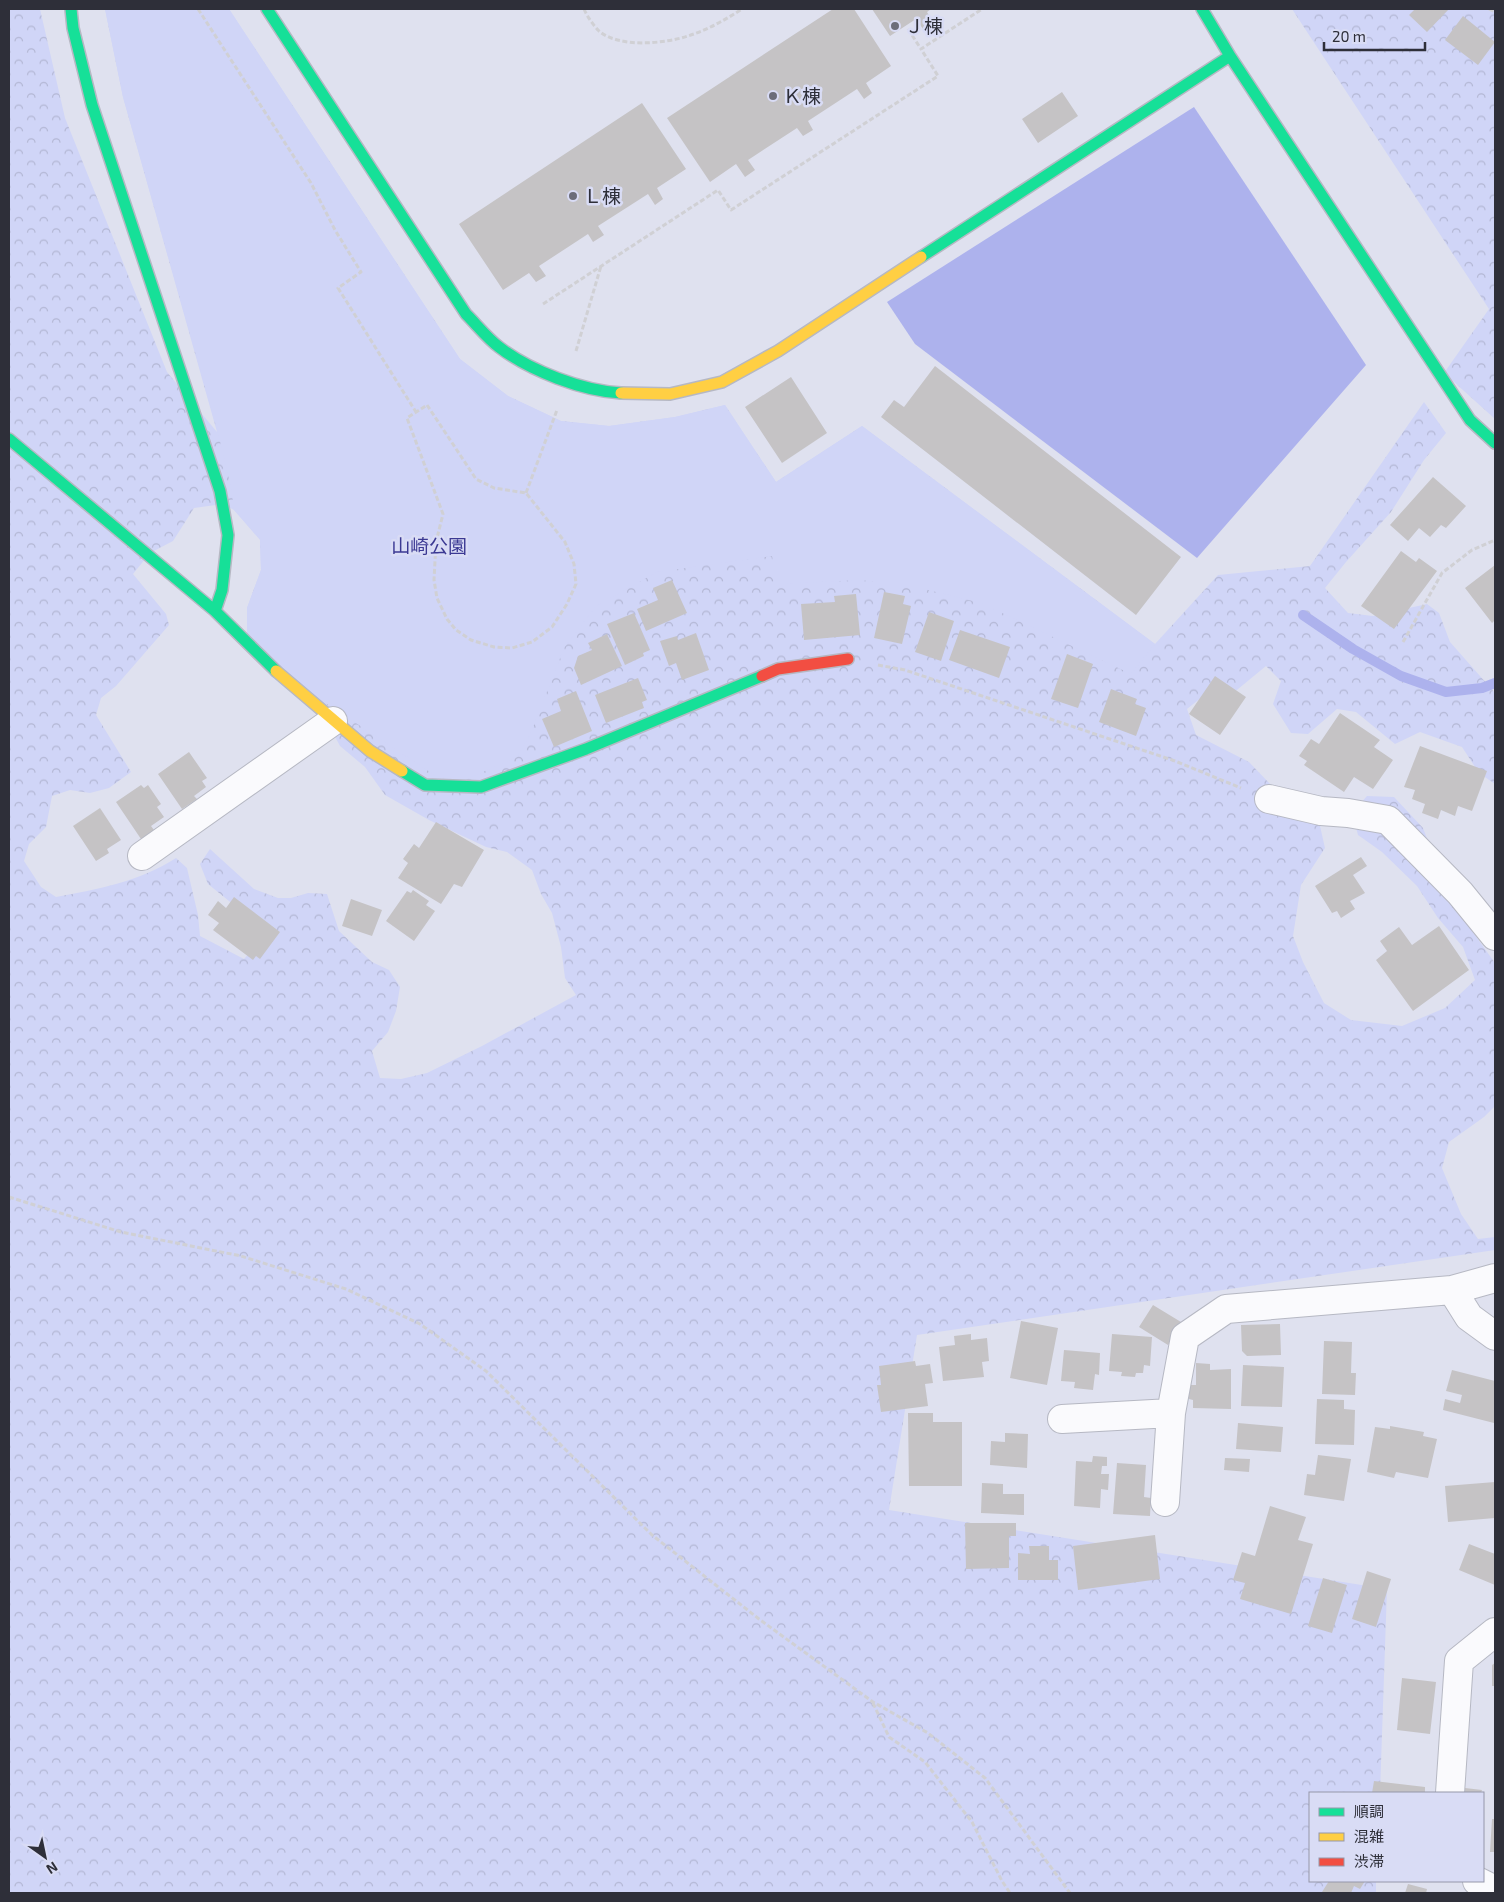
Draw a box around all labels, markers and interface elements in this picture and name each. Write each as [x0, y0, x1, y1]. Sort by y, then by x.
place label: Ｊ棟 [905, 14, 943, 37]
marker: Ｊ棟 [889, 20, 901, 32]
scale bar [1324, 20, 1425, 52]
text: 20 m [1332, 27, 1366, 45]
place label: Ｋ棟 [783, 84, 821, 107]
marker: Ｋ棟 [767, 90, 779, 102]
place label: Ｌ棟 [583, 184, 621, 207]
marker: Ｌ棟 [567, 190, 579, 202]
park label: 山崎公園 [391, 534, 467, 557]
legend [1309, 1792, 1484, 1882]
text: 順調 [1354, 1802, 1384, 1820]
text: 混雑 [1354, 1827, 1384, 1845]
north arrow [20, 1832, 70, 1882]
text: 渋滞 [1354, 1852, 1384, 1870]
text: N [43, 1858, 61, 1878]

